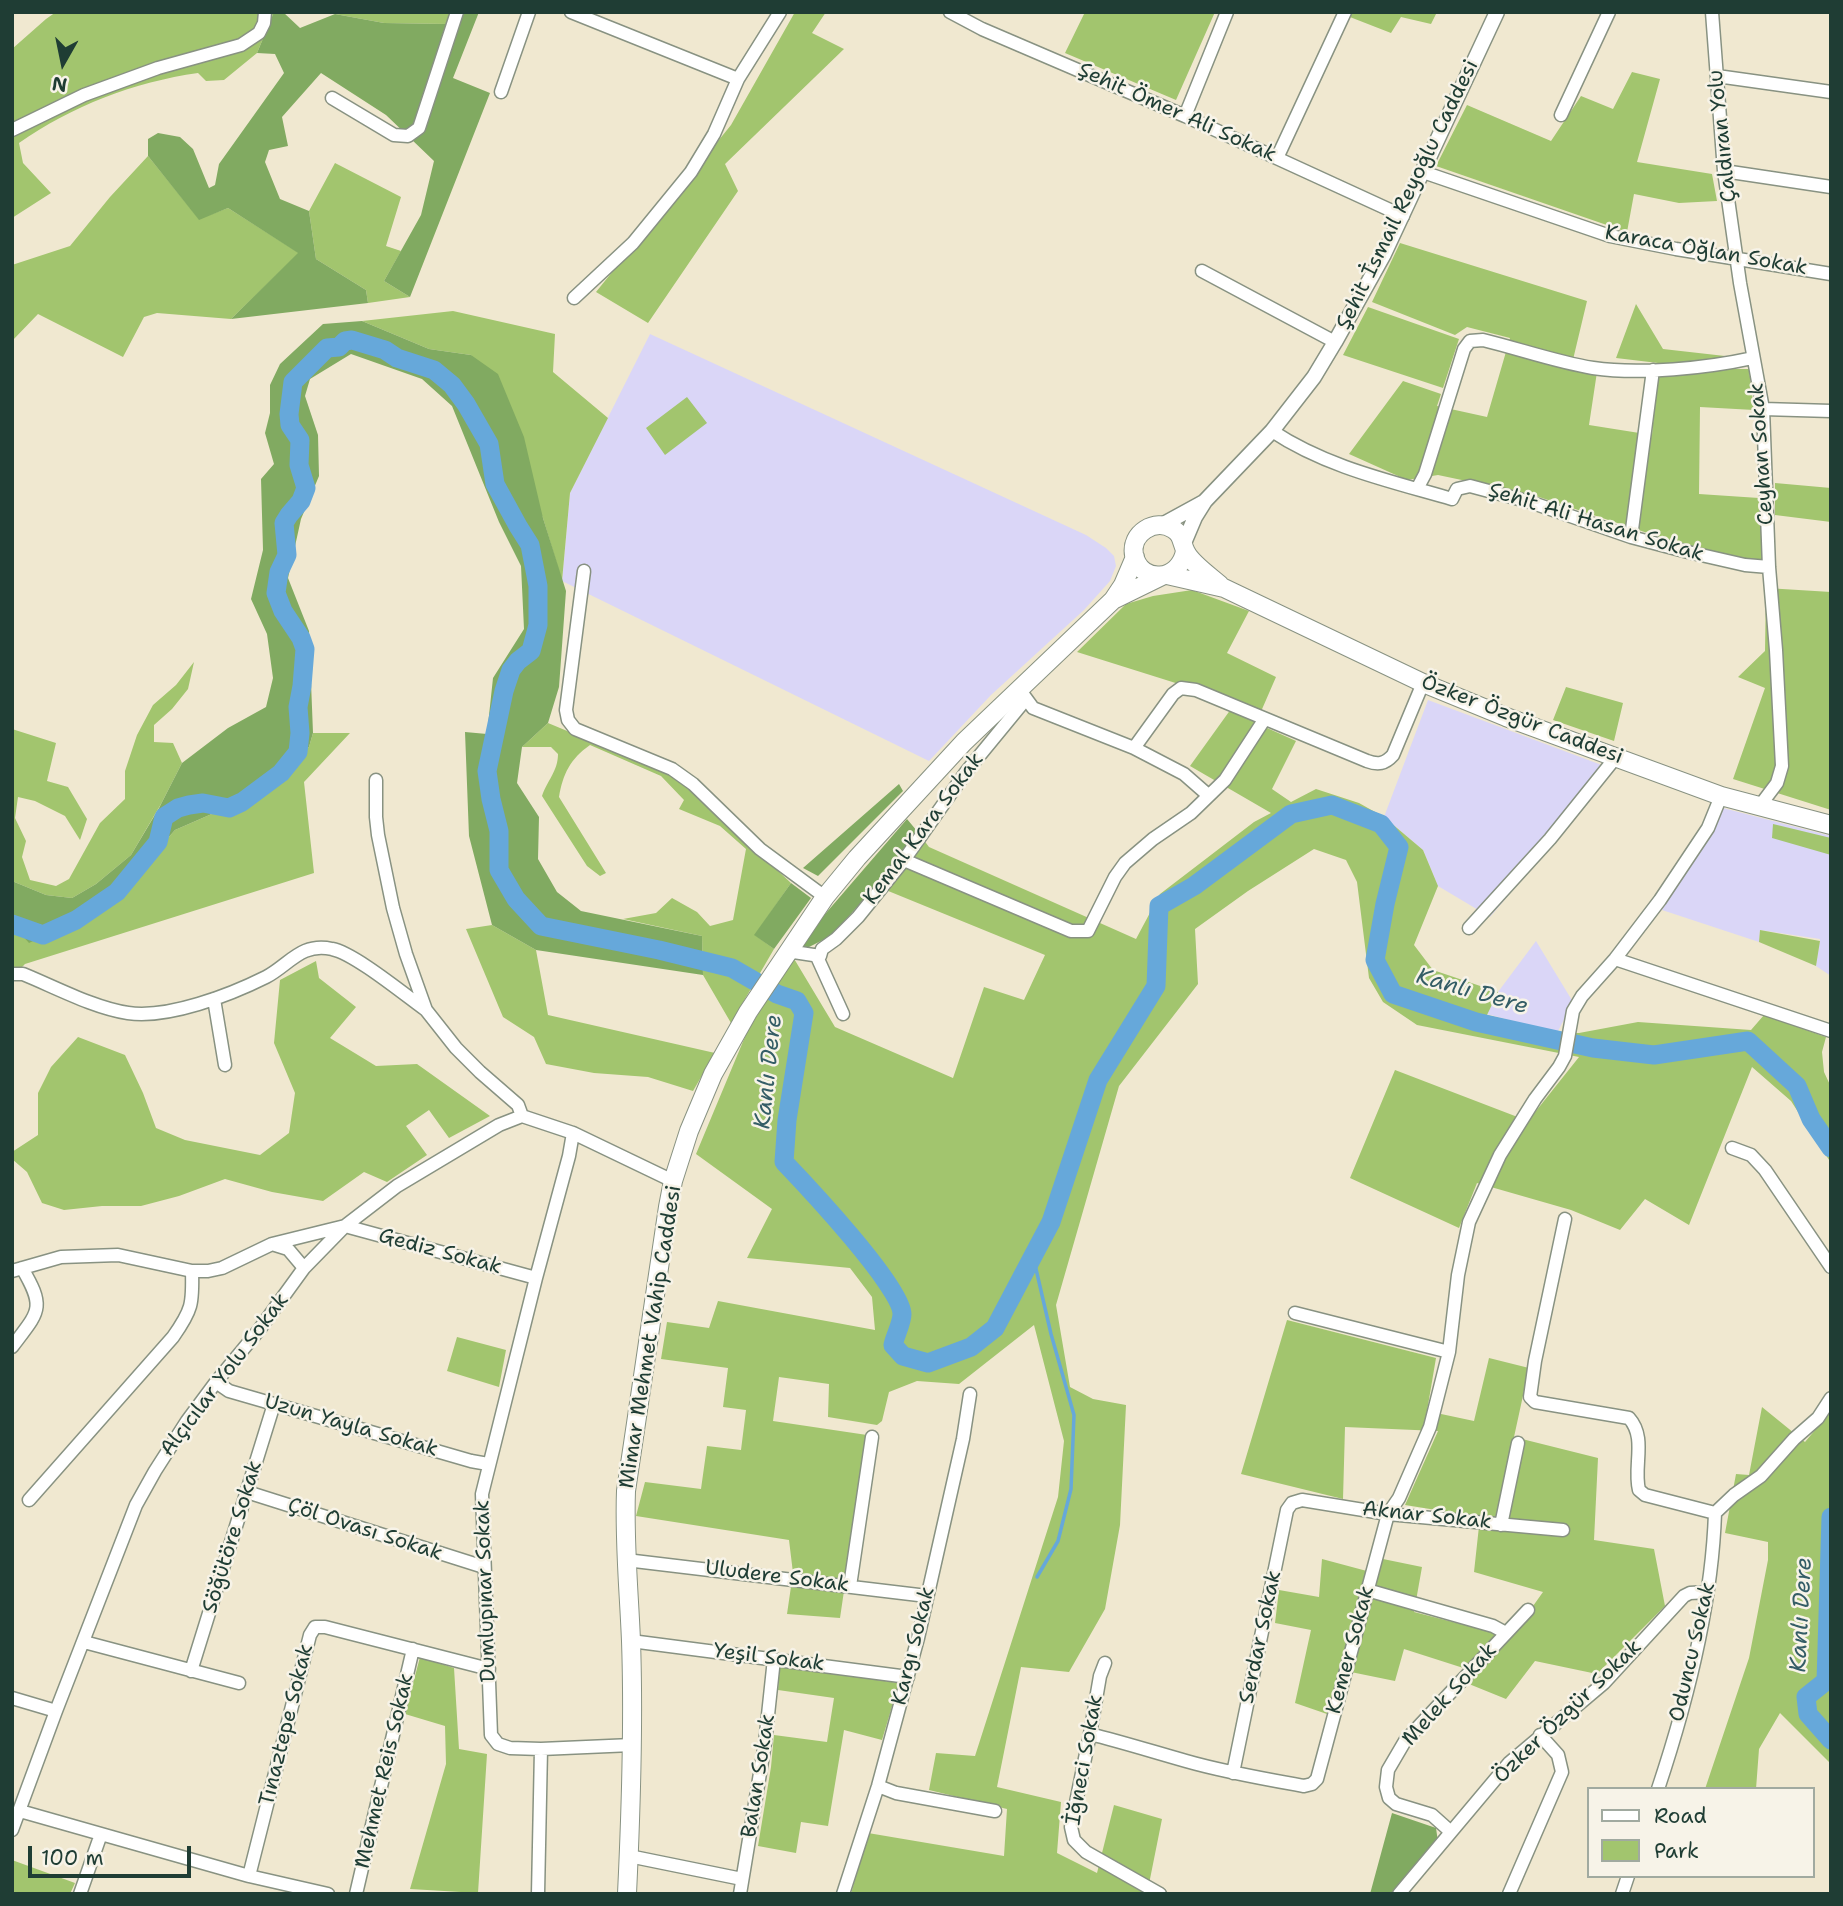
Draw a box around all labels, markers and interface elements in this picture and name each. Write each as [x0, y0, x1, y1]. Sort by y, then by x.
north arrow [28, 28, 98, 98]
street label: Şehit İsmail Reyoğlu Caddesi [1332, 56, 1484, 334]
street label: Şehit Ömer Ali Sokak [1074, 58, 1280, 168]
street label: Çaldıran Yolu [1704, 68, 1742, 204]
text: N [50, 71, 69, 98]
street label: Karaca Oğlan Sokak [1603, 221, 1809, 281]
street label: Ceyhan Sokak [1744, 382, 1780, 526]
street label: Şehit Ali Hasan Sokak [1485, 478, 1707, 568]
street label: Özker Özgür Caddesi [1417, 670, 1627, 770]
street label: Kemal Kara Sokak [859, 748, 989, 910]
water label: Kanlı Dere [1413, 963, 1531, 1021]
water label: Kanlı Dere [749, 1013, 789, 1131]
street label: Mimar Mehmet Vahip Caddesi [615, 1184, 687, 1490]
street label: Gediz Sokak [376, 1223, 504, 1281]
street label: Alçıcılar Yolu Sokak [155, 1288, 295, 1462]
street label: Uzun Yayla Sokak [261, 1389, 441, 1463]
street label: Söğütöre Sokak [198, 1458, 268, 1616]
street label: Çöl Ovası Sokak [284, 1493, 446, 1567]
street label: Aknar Sokak [1361, 1497, 1493, 1535]
street label: Dumlupınar Sokak [470, 1499, 502, 1683]
street label: Uludere Sokak [704, 1556, 850, 1598]
water label: Kanlı Dere [1785, 1557, 1819, 1673]
street label: Serdar Sokak [1235, 1568, 1287, 1706]
street label: Oduncu Sokak [1665, 1580, 1721, 1724]
street label: Kemer Sokak [1322, 1583, 1380, 1717]
street label: Kargı Sokak [887, 1584, 941, 1708]
street label: Özker Özgür Sokak [1489, 1635, 1647, 1789]
street label: Yeşil Sokak [712, 1639, 826, 1677]
street label: Melek Sokak [1397, 1639, 1503, 1751]
street label: Tınaztepe Sokak [255, 1641, 319, 1809]
street label: Mehmet Reis Sokak [350, 1671, 420, 1871]
street label: İğneci Sokak [1061, 1693, 1109, 1827]
street label: Balan Sokak [737, 1712, 781, 1840]
legend [1588, 1787, 1815, 1878]
text: Road [1654, 1802, 1707, 1830]
scale bar [32, 1832, 194, 1876]
text: Park [1654, 1837, 1699, 1865]
text: 100 m [41, 1844, 104, 1872]

